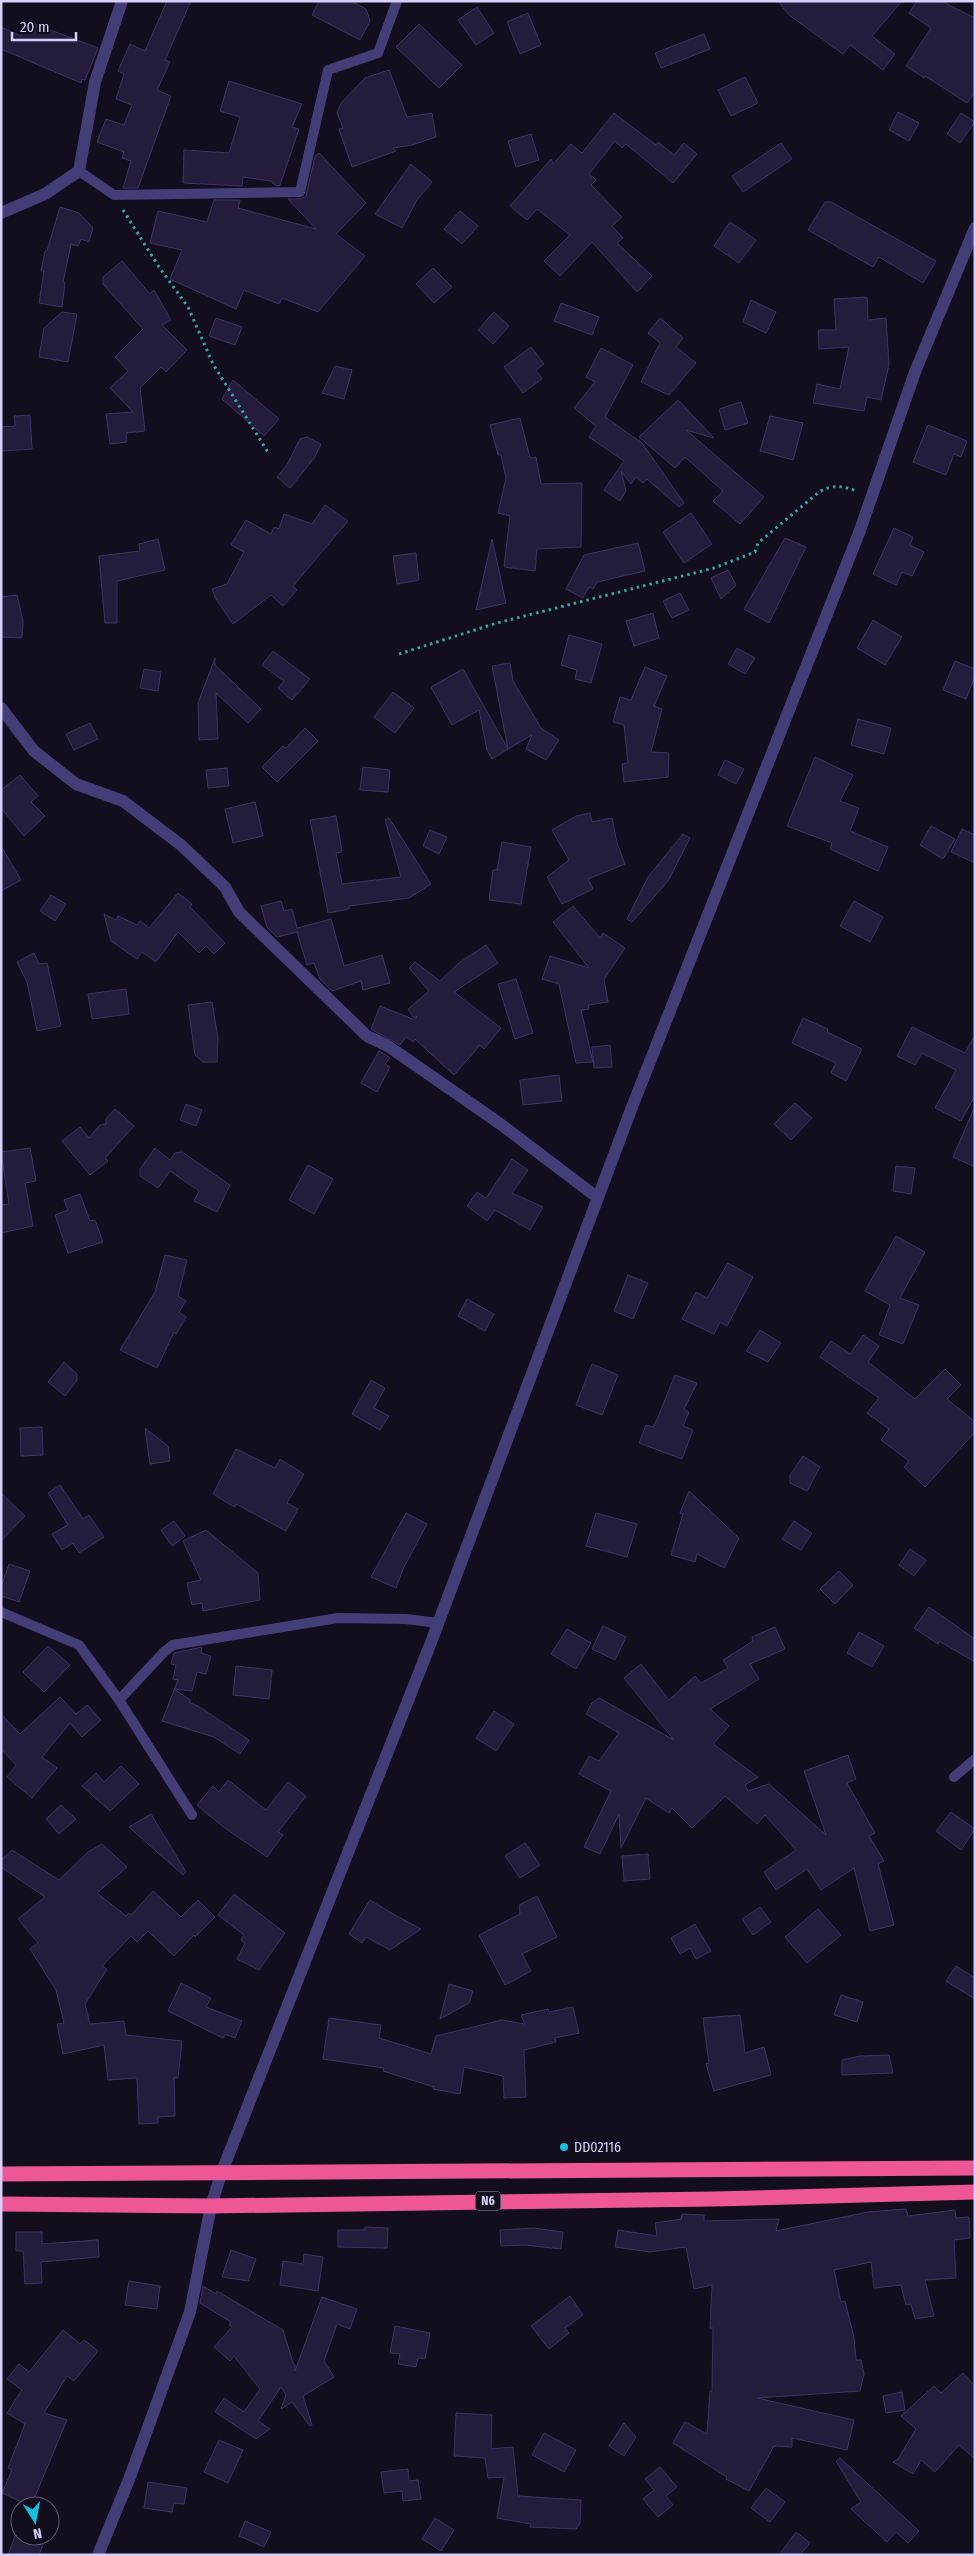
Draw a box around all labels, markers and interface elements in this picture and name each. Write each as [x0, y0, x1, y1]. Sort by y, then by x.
scale bar [12, 10, 76, 42]
text: 20 m [20, 18, 50, 36]
place label: DD02116 [574, 2139, 621, 2156]
marker: DD02116 [558, 2141, 570, 2153]
road number: N6 [476, 2192, 500, 2210]
north arrow [10, 2496, 60, 2546]
text: N [32, 2524, 43, 2542]

